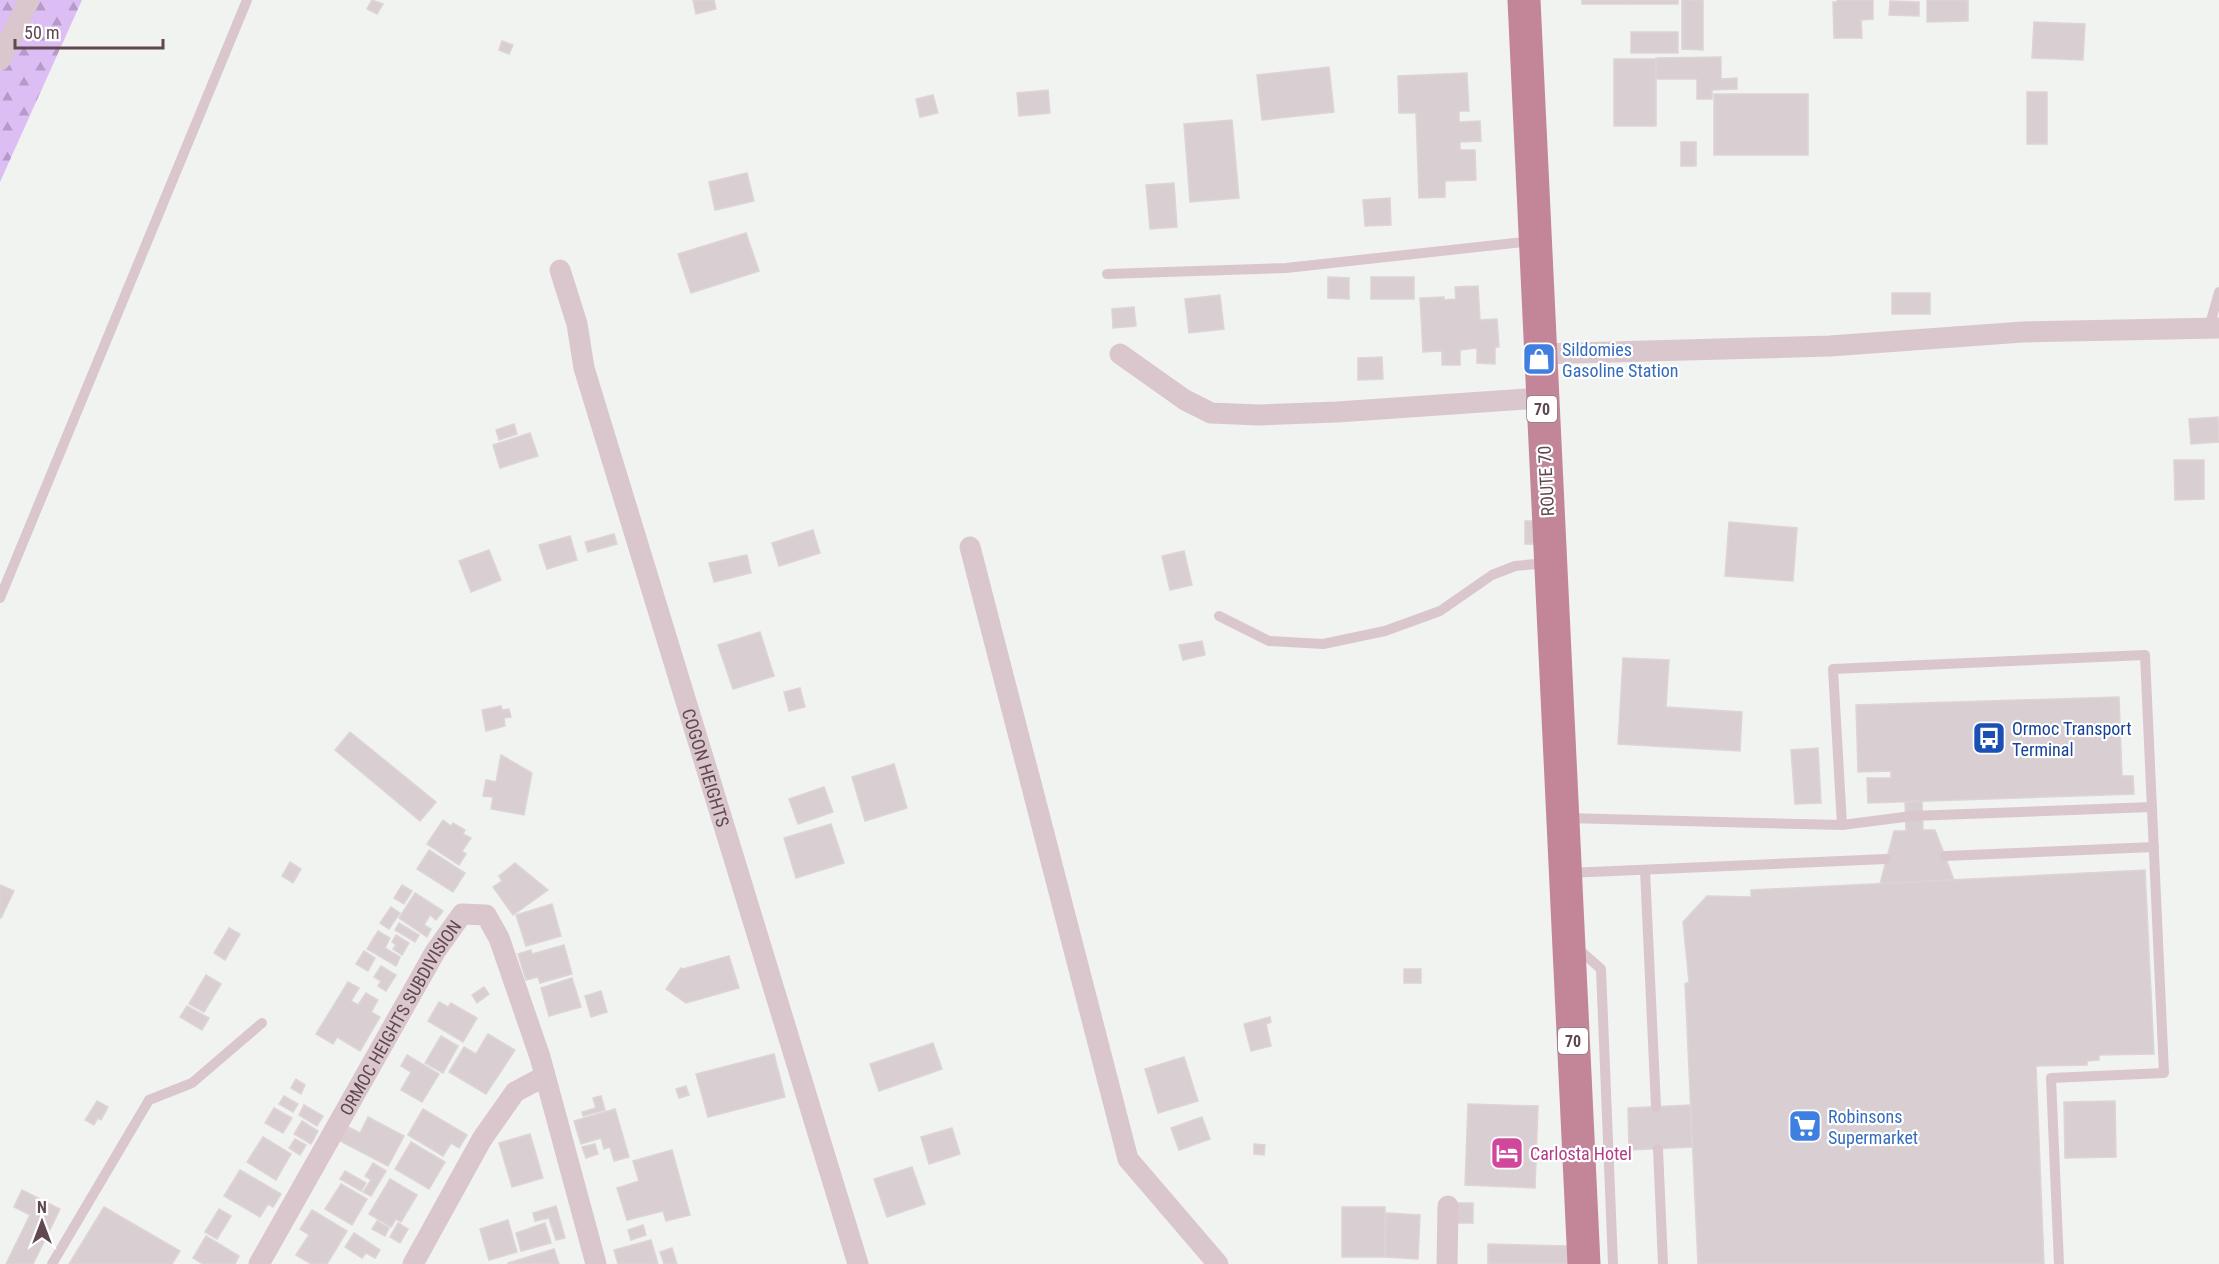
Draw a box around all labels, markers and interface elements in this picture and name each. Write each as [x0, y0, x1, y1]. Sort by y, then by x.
scale bar [15, 12, 164, 50]
text: 50 m [24, 22, 59, 43]
place label: Sildomies Gasoline Station [1562, 339, 1679, 381]
shop icon: Sildomies Gasoline Station [1521, 341, 1557, 377]
road number: 70 [1527, 396, 1557, 422]
street label: ROUTE 70 [1534, 445, 1558, 517]
street label: COGON HEIGHTS [678, 706, 734, 829]
place label: Ormoc Transport Terminal [2012, 718, 2132, 760]
bus stop icon: Ormoc Transport Terminal [1971, 720, 2007, 756]
street label: ORMOC HEIGHTS SUBDIVISION [335, 916, 465, 1119]
road number: 70 [1558, 1028, 1588, 1054]
place label: Robinsons Supermarket [1828, 1106, 1918, 1148]
supermarket icon: Robinsons Supermarket [1787, 1108, 1823, 1144]
hotel icon: Carlosta Hotel [1489, 1135, 1525, 1171]
place label: Carlosta Hotel [1530, 1143, 1632, 1164]
north arrow [12, 1192, 72, 1252]
text: N [37, 1198, 47, 1217]

